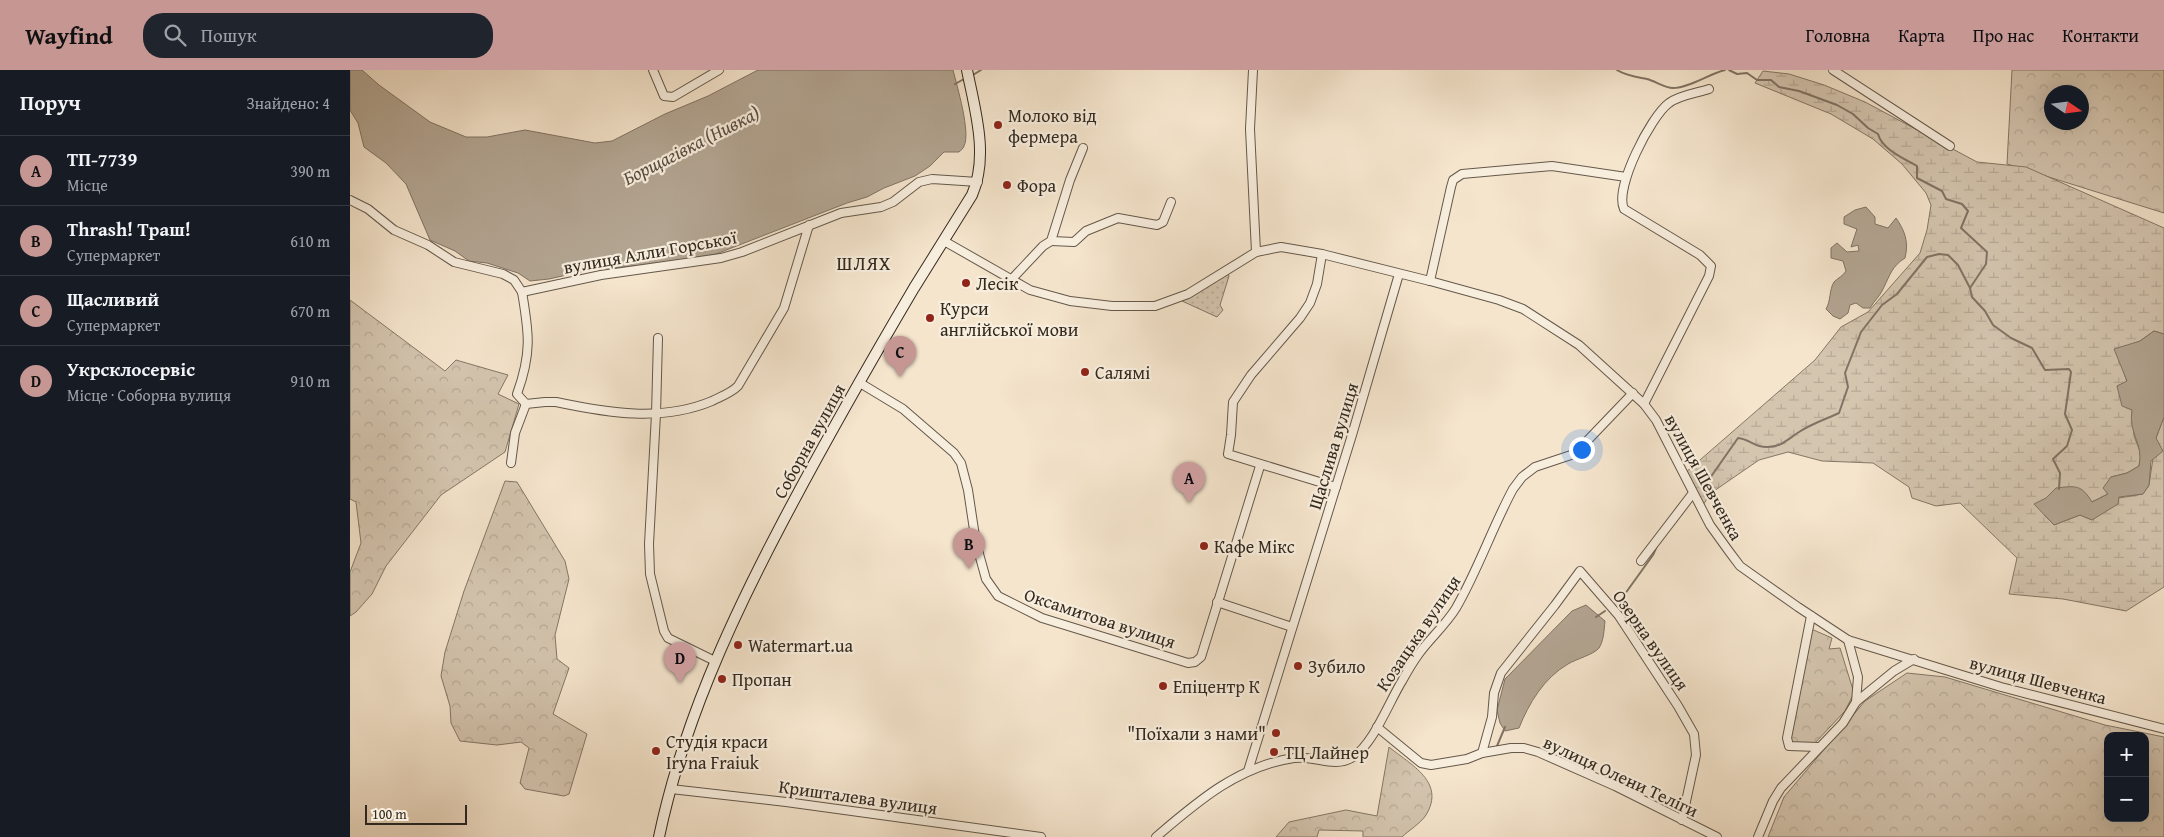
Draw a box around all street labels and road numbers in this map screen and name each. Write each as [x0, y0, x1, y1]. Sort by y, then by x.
street label: вулиця Алли Горської [561, 223, 739, 281]
street label: Соборна вулиця [766, 378, 852, 504]
street label: Щаслива вулиця [1301, 379, 1365, 513]
street label: вулиця Шевченка [1658, 409, 1750, 545]
street label: Козацька вулиця [1369, 569, 1467, 697]
street label: Оксамитова вулиця [1021, 581, 1179, 655]
street label: Озерна вулиця [1606, 584, 1696, 696]
street label: вулиця Шевченка [1967, 649, 2110, 711]
street label: вулиця Олени Теліги [1539, 728, 1703, 824]
street label: Кришталева вулиця [777, 773, 939, 821]

